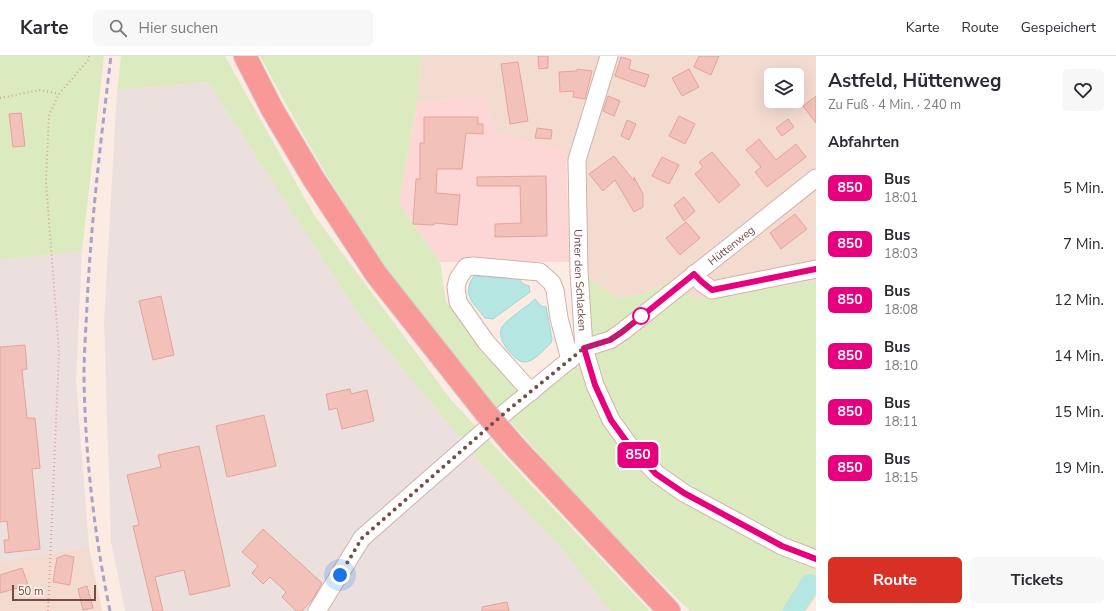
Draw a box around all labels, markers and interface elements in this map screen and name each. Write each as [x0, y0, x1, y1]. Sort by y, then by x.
search box [93, 10, 373, 46]
text: Karte [20, 15, 69, 41]
icon: search [107, 17, 129, 39]
text: Hier suchen [139, 18, 218, 38]
text: Karte [906, 18, 940, 37]
text: Route [962, 18, 999, 37]
text: Gespeichert [1021, 18, 1096, 37]
map controls [764, 68, 804, 108]
button: layers [764, 68, 804, 108]
text: Astfeld, Hüttenweg [828, 68, 1001, 94]
button: heart [1062, 69, 1104, 111]
text: Zu Fuß · 4 Min. · 240 m [828, 96, 961, 114]
text: Abfahrten [828, 132, 899, 152]
text: Bus [884, 169, 910, 189]
text: 850 [837, 178, 863, 197]
text: 5 Min. [1063, 178, 1104, 198]
text: 18:01 [884, 189, 918, 207]
street label: Hüttenweg [705, 223, 758, 269]
text: Bus [884, 225, 910, 245]
street label: Unter den Schlacken [570, 229, 590, 331]
text: 850 [837, 234, 863, 253]
text: 7 Min. [1063, 234, 1104, 254]
text: 18:03 [884, 245, 918, 263]
text: Bus [884, 281, 910, 301]
text: 850 [837, 290, 863, 309]
text: 12 Min. [1054, 290, 1104, 310]
text: 18:08 [884, 301, 918, 319]
unlabelled marker [632, 307, 650, 325]
text: Bus [884, 337, 910, 357]
text: 850 [837, 346, 863, 365]
text: 14 Min. [1054, 346, 1104, 366]
text: 18:10 [884, 357, 918, 375]
text: Bus [884, 393, 910, 413]
text: 850 [837, 402, 863, 421]
text: 15 Min. [1054, 402, 1104, 422]
text: 18:11 [884, 413, 918, 431]
line badge: 850 [615, 442, 661, 468]
text: 850 [625, 445, 651, 464]
text: Bus [884, 449, 910, 469]
text: 850 [837, 458, 863, 477]
text: 19 Min. [1054, 458, 1104, 478]
text: 18:15 [884, 469, 918, 487]
button: Route [828, 557, 962, 603]
button: Tickets [970, 557, 1104, 603]
your location [330, 565, 350, 585]
scale bar [12, 583, 96, 602]
text: 50 m [18, 584, 43, 599]

